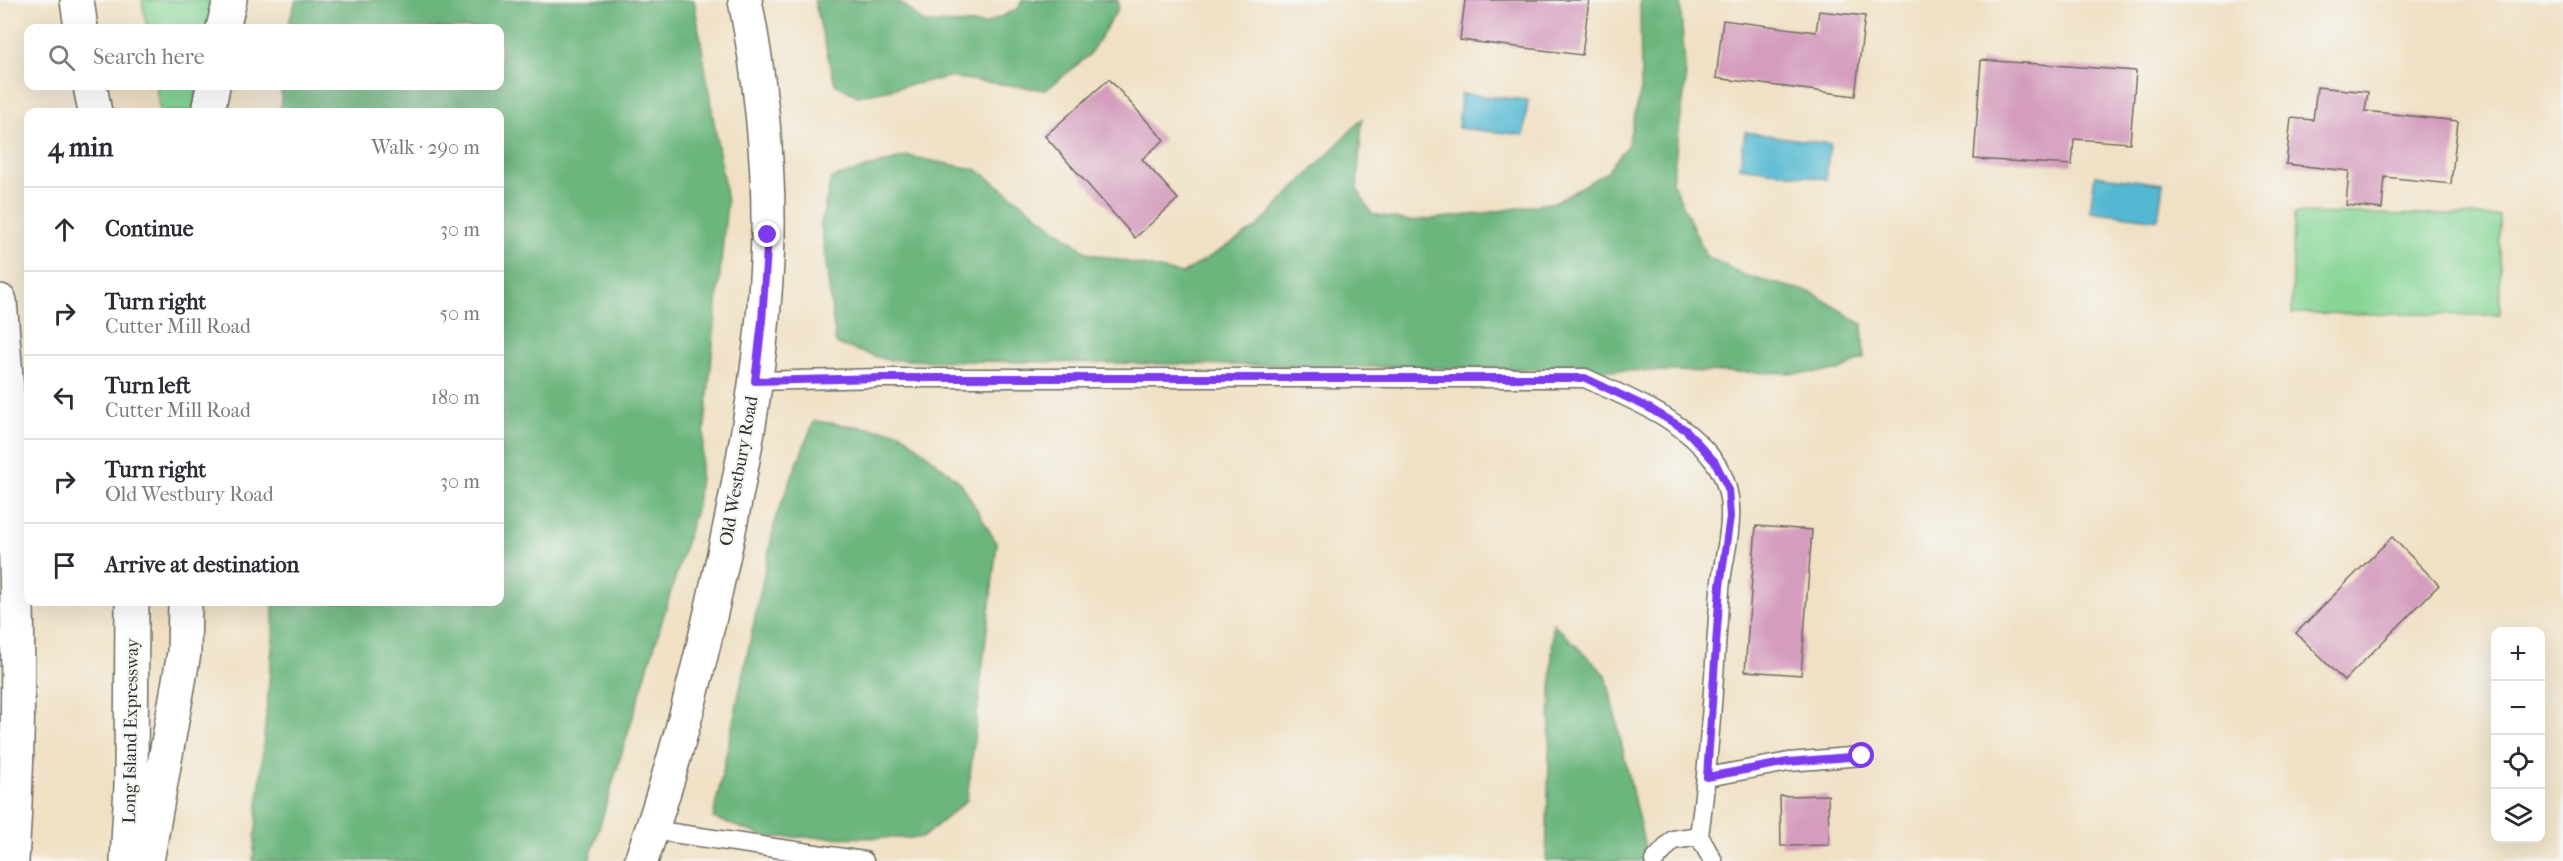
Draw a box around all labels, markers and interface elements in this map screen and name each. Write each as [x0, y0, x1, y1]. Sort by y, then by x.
search box [24, 24, 504, 90]
icon: search [45, 41, 78, 74]
text: Search here [93, 44, 205, 70]
text: 4 min [48, 132, 113, 163]
text: Walk · 290 m [371, 136, 480, 159]
icon: ahead [48, 213, 81, 246]
text: Continue [105, 216, 194, 242]
text: 30 m [440, 218, 480, 241]
route end [754, 221, 780, 247]
text: Turn right [105, 289, 206, 315]
icon: right [48, 297, 81, 330]
text: 50 m [439, 302, 480, 325]
text: Cutter Mill Road [105, 315, 251, 338]
text: Turn left [105, 373, 191, 399]
icon: left [48, 381, 81, 414]
text: 180 m [431, 386, 480, 409]
street label: Old Westbury Road [715, 394, 763, 548]
text: Cutter Mill Road [105, 399, 251, 422]
text: Turn right [105, 457, 206, 483]
icon: right [48, 465, 81, 498]
text: 30 m [440, 470, 480, 493]
text: Old Westbury Road [105, 483, 274, 506]
icon: arrive [48, 549, 81, 582]
text: Arrive at destination [105, 552, 299, 578]
map controls [2491, 627, 2545, 843]
button: + [2491, 627, 2545, 681]
street label: Long Island Expressway [119, 637, 143, 824]
button: − [2491, 681, 2545, 735]
button: locate [2491, 735, 2545, 789]
route start [1848, 742, 1874, 768]
button: layers [2491, 789, 2545, 843]

